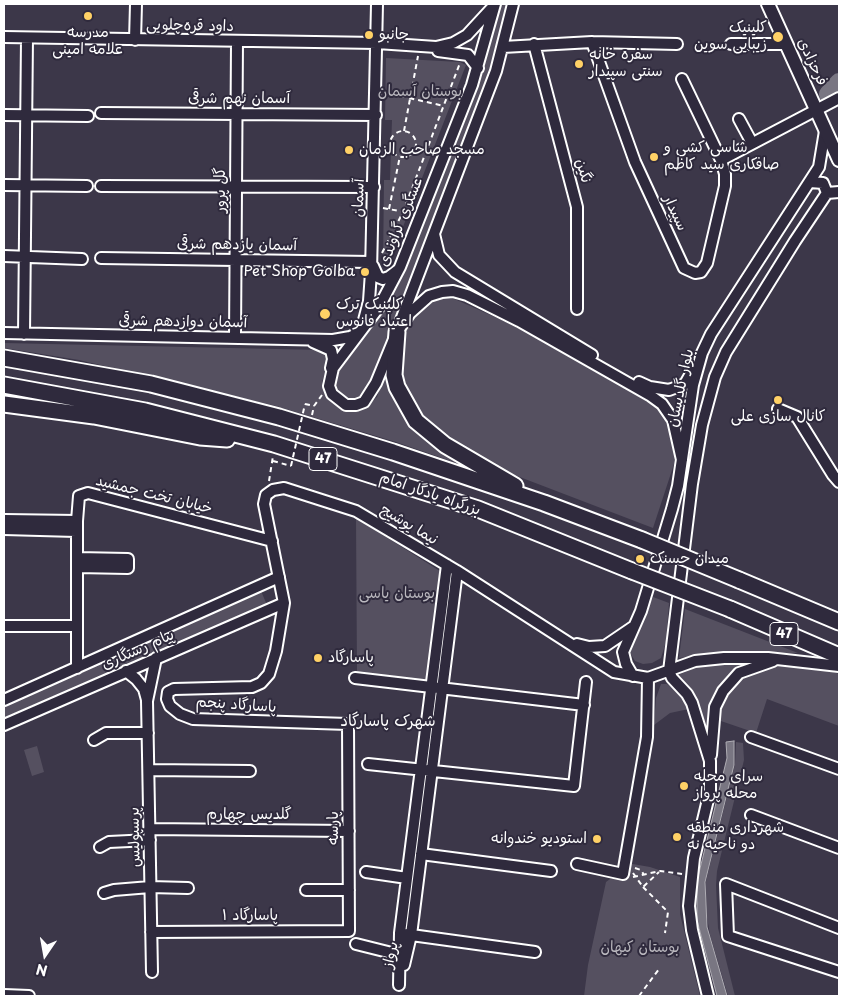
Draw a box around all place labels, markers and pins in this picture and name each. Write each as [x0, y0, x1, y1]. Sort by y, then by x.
marker: مدرسه علامه امینی [82, 10, 94, 22]
place label: کلینیک زیبایی سوین [694, 19, 767, 54]
place label: مدرسه علامه امینی [52, 24, 124, 59]
place label: جانبو [379, 26, 409, 44]
marker: جانبو [363, 29, 375, 41]
marker: کلینیک زیبایی سوین [771, 30, 785, 44]
place label: سفره خانه سنتی سپیدار [589, 46, 663, 81]
marker: سفره خانه سنتی سپیدار [573, 58, 585, 70]
place label: شاسی کشی و صافکاری سید کاظم [664, 139, 779, 174]
place label: مسجد صاحب الزمان [359, 141, 485, 159]
marker: مسجد صاحب الزمان [343, 144, 355, 156]
marker: شاسی کشی و صافکاری سید کاظم [648, 151, 660, 163]
place label: Pet Shop Golba [244, 263, 355, 281]
marker: Pet Shop Golba [359, 266, 371, 278]
place label: کلینیک ترک اعتیاد فانوس [336, 296, 412, 331]
marker: کلینیک ترک اعتیاد فانوس [318, 307, 332, 321]
marker: کانال سازی علی [772, 394, 784, 406]
place label: کانال سازی علی [731, 408, 825, 426]
place label: میدان حسنک [650, 550, 729, 568]
marker: میدان حسنک [634, 553, 646, 565]
place label: پاسارگاد [328, 649, 374, 667]
marker: پاسارگاد [312, 652, 324, 664]
place label: سرای محله محله پرواز [694, 768, 763, 803]
marker: سرای محله محله پرواز [678, 780, 690, 792]
place label: شهرداری منطقه دو ناحیه نه [687, 819, 784, 854]
place label: استودیو خندوانه [491, 830, 587, 848]
marker: شهرداری منطقه دو ناحیه نه [671, 831, 683, 843]
marker: استودیو خندوانه [591, 833, 603, 845]

